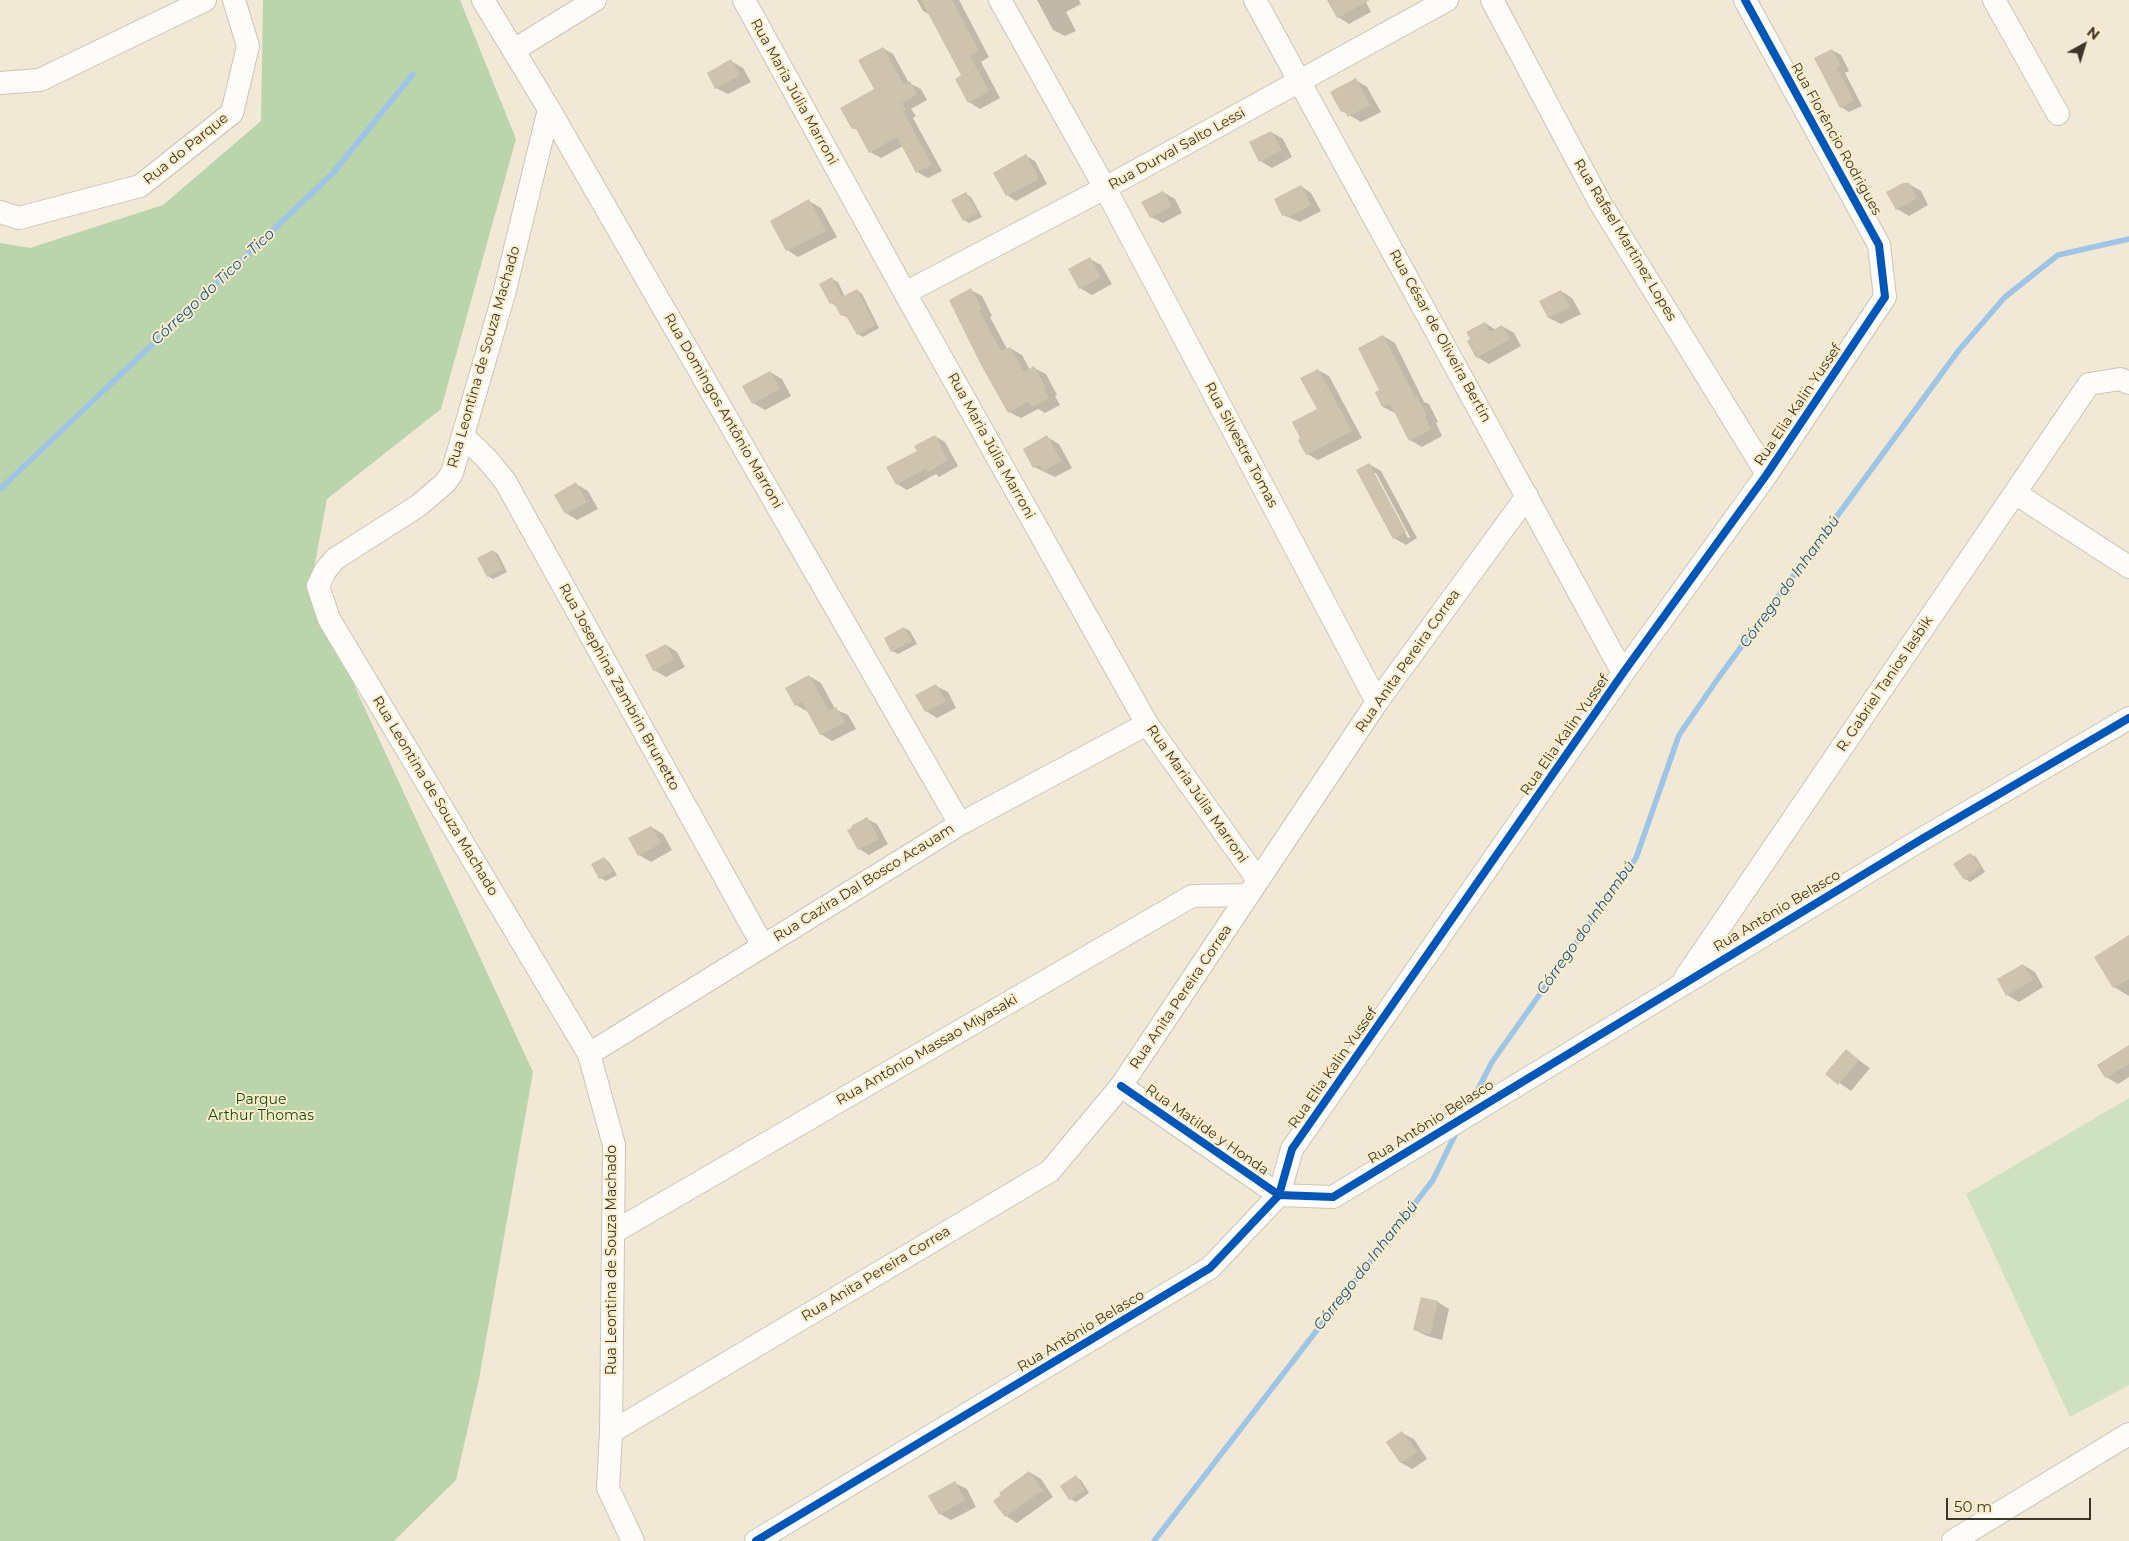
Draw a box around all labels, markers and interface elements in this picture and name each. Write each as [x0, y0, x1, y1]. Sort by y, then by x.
street label: Rua Maria Júlia Marroni [747, 16, 841, 168]
north arrow [2059, 20, 2109, 70]
text: N [2083, 23, 2103, 44]
street label: Rua Florêncio Rodrigues [1787, 60, 1885, 218]
street label: Rua Durval Salto Lessi [1106, 104, 1248, 194]
street label: Rua do Parque [140, 110, 232, 188]
street label: Rua Rafael Martinez Lopes [1570, 156, 1680, 324]
water label: Córrego do Tico - Tico [148, 225, 278, 349]
street label: Rua Leontina de Souza Machado [444, 244, 524, 470]
street label: Rua César de Oliveira Bertin [1385, 247, 1495, 425]
street label: Rua Domingos Antônio Marroni [660, 310, 786, 512]
street label: Rua Elia Kalin Yussef [1751, 341, 1845, 469]
street label: Rua Maria Júlia Marroni [944, 370, 1038, 522]
street label: Rua Silvestre Tomas [1201, 379, 1281, 511]
water label: Córrego do Inhambú [1736, 512, 1844, 652]
street label: Rua Josephina Zambrin Brunetto [555, 581, 683, 793]
street label: Rua Anita Pereira Correa [1352, 586, 1464, 736]
street label: R. Gabriel Tanios Iasbik [1833, 613, 1937, 755]
street label: Rua Elia Kalin Yussef [1517, 671, 1613, 799]
street label: Rua Leontina de Souza Machado [369, 693, 501, 899]
street label: Rua Maria Júlia Marroni [1143, 722, 1251, 866]
street label: Rua Cazira Dal Bosco Acauam [771, 820, 957, 946]
water label: Córrego do Inhambú [1533, 858, 1639, 998]
street label: Rua Antônio Belasco [1710, 866, 1844, 956]
street label: Rua Anita Pereira Correa [1126, 922, 1236, 1072]
street label: Rua Antônio Massao Miyasaki [833, 991, 1021, 1109]
street label: Rua Elia Kalin Yussef [1285, 1004, 1381, 1132]
street label: Rua Antônio Belasco [1365, 1076, 1497, 1168]
street label: Rua Matilde y Honda [1142, 1081, 1272, 1179]
park label: Parque Arthur Thomas [208, 1092, 314, 1124]
street label: Rua Leontina de Souza Machado [604, 1145, 620, 1375]
water label: Córrego do Inhambú [1310, 1198, 1422, 1334]
street label: Rua Anita Pereira Correa [799, 1223, 953, 1325]
street label: Rua Antônio Belasco [1014, 1286, 1148, 1376]
scale bar [1949, 1488, 2094, 1520]
text: 50 m [1954, 1497, 1992, 1516]

